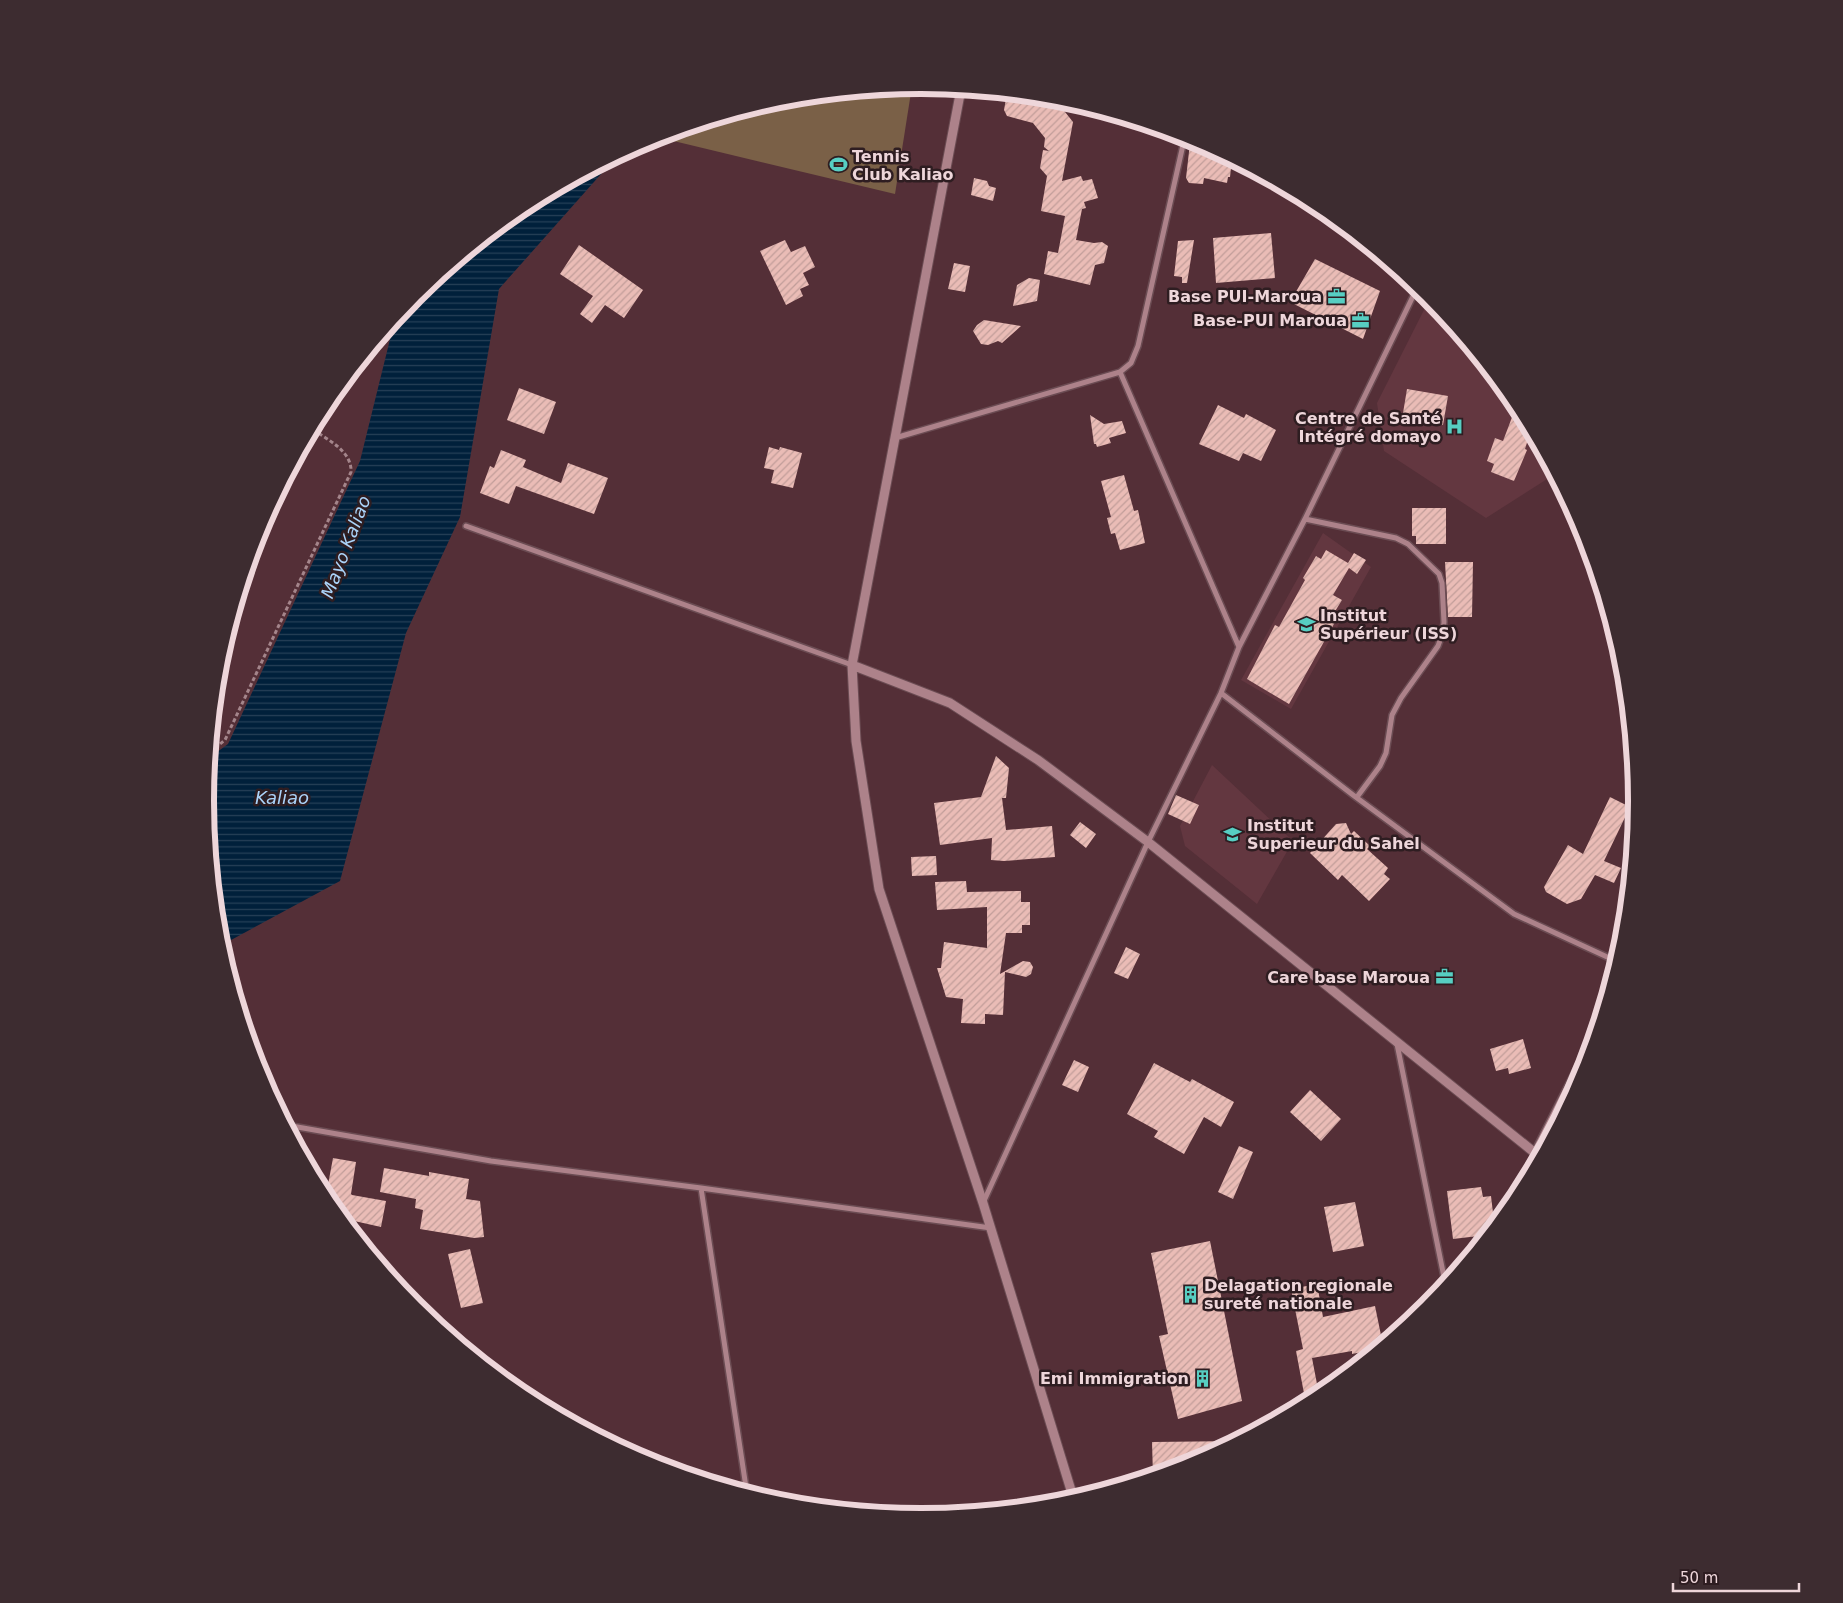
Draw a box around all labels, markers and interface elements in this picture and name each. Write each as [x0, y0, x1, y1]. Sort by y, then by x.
place label: Tennis Club Kaliao [852, 147, 954, 184]
sports icon: Tennis Club Kaliao [828, 155, 848, 175]
office icon: Base PUI-Maroua [1326, 286, 1346, 306]
place label: Base PUI-Maroua [1168, 287, 1322, 306]
office icon: Base-PUI Maroua [1351, 310, 1371, 330]
place label: Base-PUI Maroua [1193, 311, 1347, 330]
place label: Centre de Santé Intégré domayo [1295, 409, 1441, 446]
hospital icon: Centre de Santé Intégré domayo [1445, 417, 1465, 437]
water label: Mayo Kaliao [316, 493, 375, 601]
place label: Institut Supérieur (ISS) [1320, 606, 1457, 643]
school or university icon: Institut Supérieur (ISS) [1296, 614, 1316, 634]
water label: Kaliao [255, 787, 309, 808]
place label: Institut Superieur du Sahel [1247, 816, 1420, 853]
school or university icon: Institut Superieur du Sahel [1223, 824, 1243, 844]
office icon: Care base Maroua [1434, 967, 1454, 987]
place label: Care base Maroua [1267, 968, 1430, 987]
place label: Delagation regionale sureté nationale [1204, 1276, 1393, 1313]
building icon: Delagation regionale sureté nationale [1180, 1284, 1200, 1304]
building icon: Emi Immigration [1193, 1368, 1213, 1388]
place label: Emi Immigration [1040, 1369, 1189, 1388]
scale bar [1673, 1560, 1799, 1592]
text: 50 m [1680, 1569, 1718, 1587]

